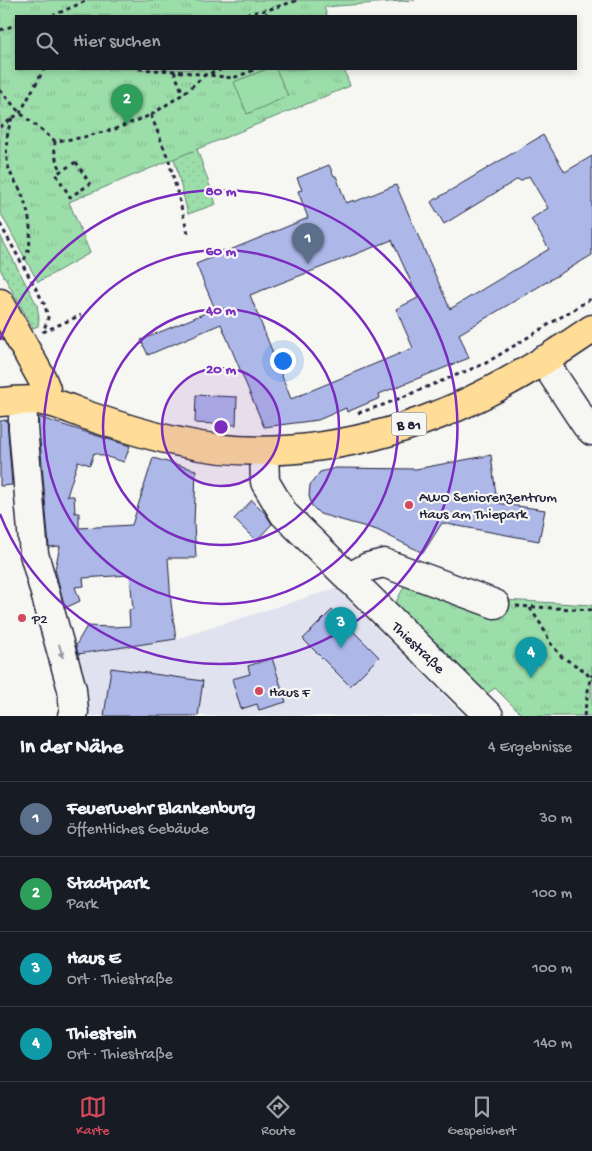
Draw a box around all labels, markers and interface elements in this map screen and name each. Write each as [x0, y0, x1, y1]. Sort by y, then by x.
search box [15, 15, 577, 70]
icon: search [33, 29, 61, 57]
text: Hier suchen [73, 31, 160, 54]
pin: 2 [111, 84, 143, 125]
text: 80 m [206, 183, 237, 201]
pin: 1 [292, 223, 324, 264]
text: 60 m [206, 243, 237, 261]
text: 40 m [205, 302, 236, 320]
your location [270, 348, 296, 374]
text: 20 m [206, 361, 236, 379]
road number: B 81 [392, 412, 426, 436]
centre of rings [212, 418, 230, 436]
place label: AWO Seniorenzentrum Haus am Thiepark [419, 489, 557, 524]
marker: AWO Seniorenzentrum Haus am Thiepark [403, 499, 415, 511]
pin: 3 [325, 607, 357, 648]
place label: P2 [31, 611, 48, 629]
marker: P2 [16, 612, 28, 624]
street label: Thiestraße [387, 618, 448, 678]
pin: 4 [515, 637, 547, 678]
one-way arrow [58, 644, 66, 659]
place label: Haus F [269, 684, 311, 702]
marker: Haus F [253, 685, 265, 697]
text: In der Nähe [20, 736, 123, 761]
text: 4 Ergebnisse [488, 739, 572, 758]
text: Feuerwehr Blankenburg [67, 798, 255, 821]
text: 1 [33, 810, 39, 829]
text: 30 m [539, 810, 572, 829]
text: Öffentliches Gebäude [67, 821, 209, 840]
text: Stadtpark [67, 873, 148, 896]
text: 2 [32, 885, 40, 904]
text: 100 m [532, 885, 572, 904]
text: Park [67, 896, 98, 915]
text: Haus E [67, 948, 121, 971]
text: 3 [32, 960, 40, 979]
text: 100 m [532, 960, 572, 979]
text: Ort · Thiestraße [67, 971, 173, 990]
text: Thiestein [67, 1023, 136, 1046]
text: 4 [32, 1035, 40, 1054]
text: 140 m [534, 1035, 572, 1054]
text: Ort · Thiestraße [67, 1046, 173, 1065]
tab: Karte [76, 1093, 109, 1140]
tab: Route [261, 1093, 295, 1140]
tab: Gespeichert [447, 1093, 516, 1140]

